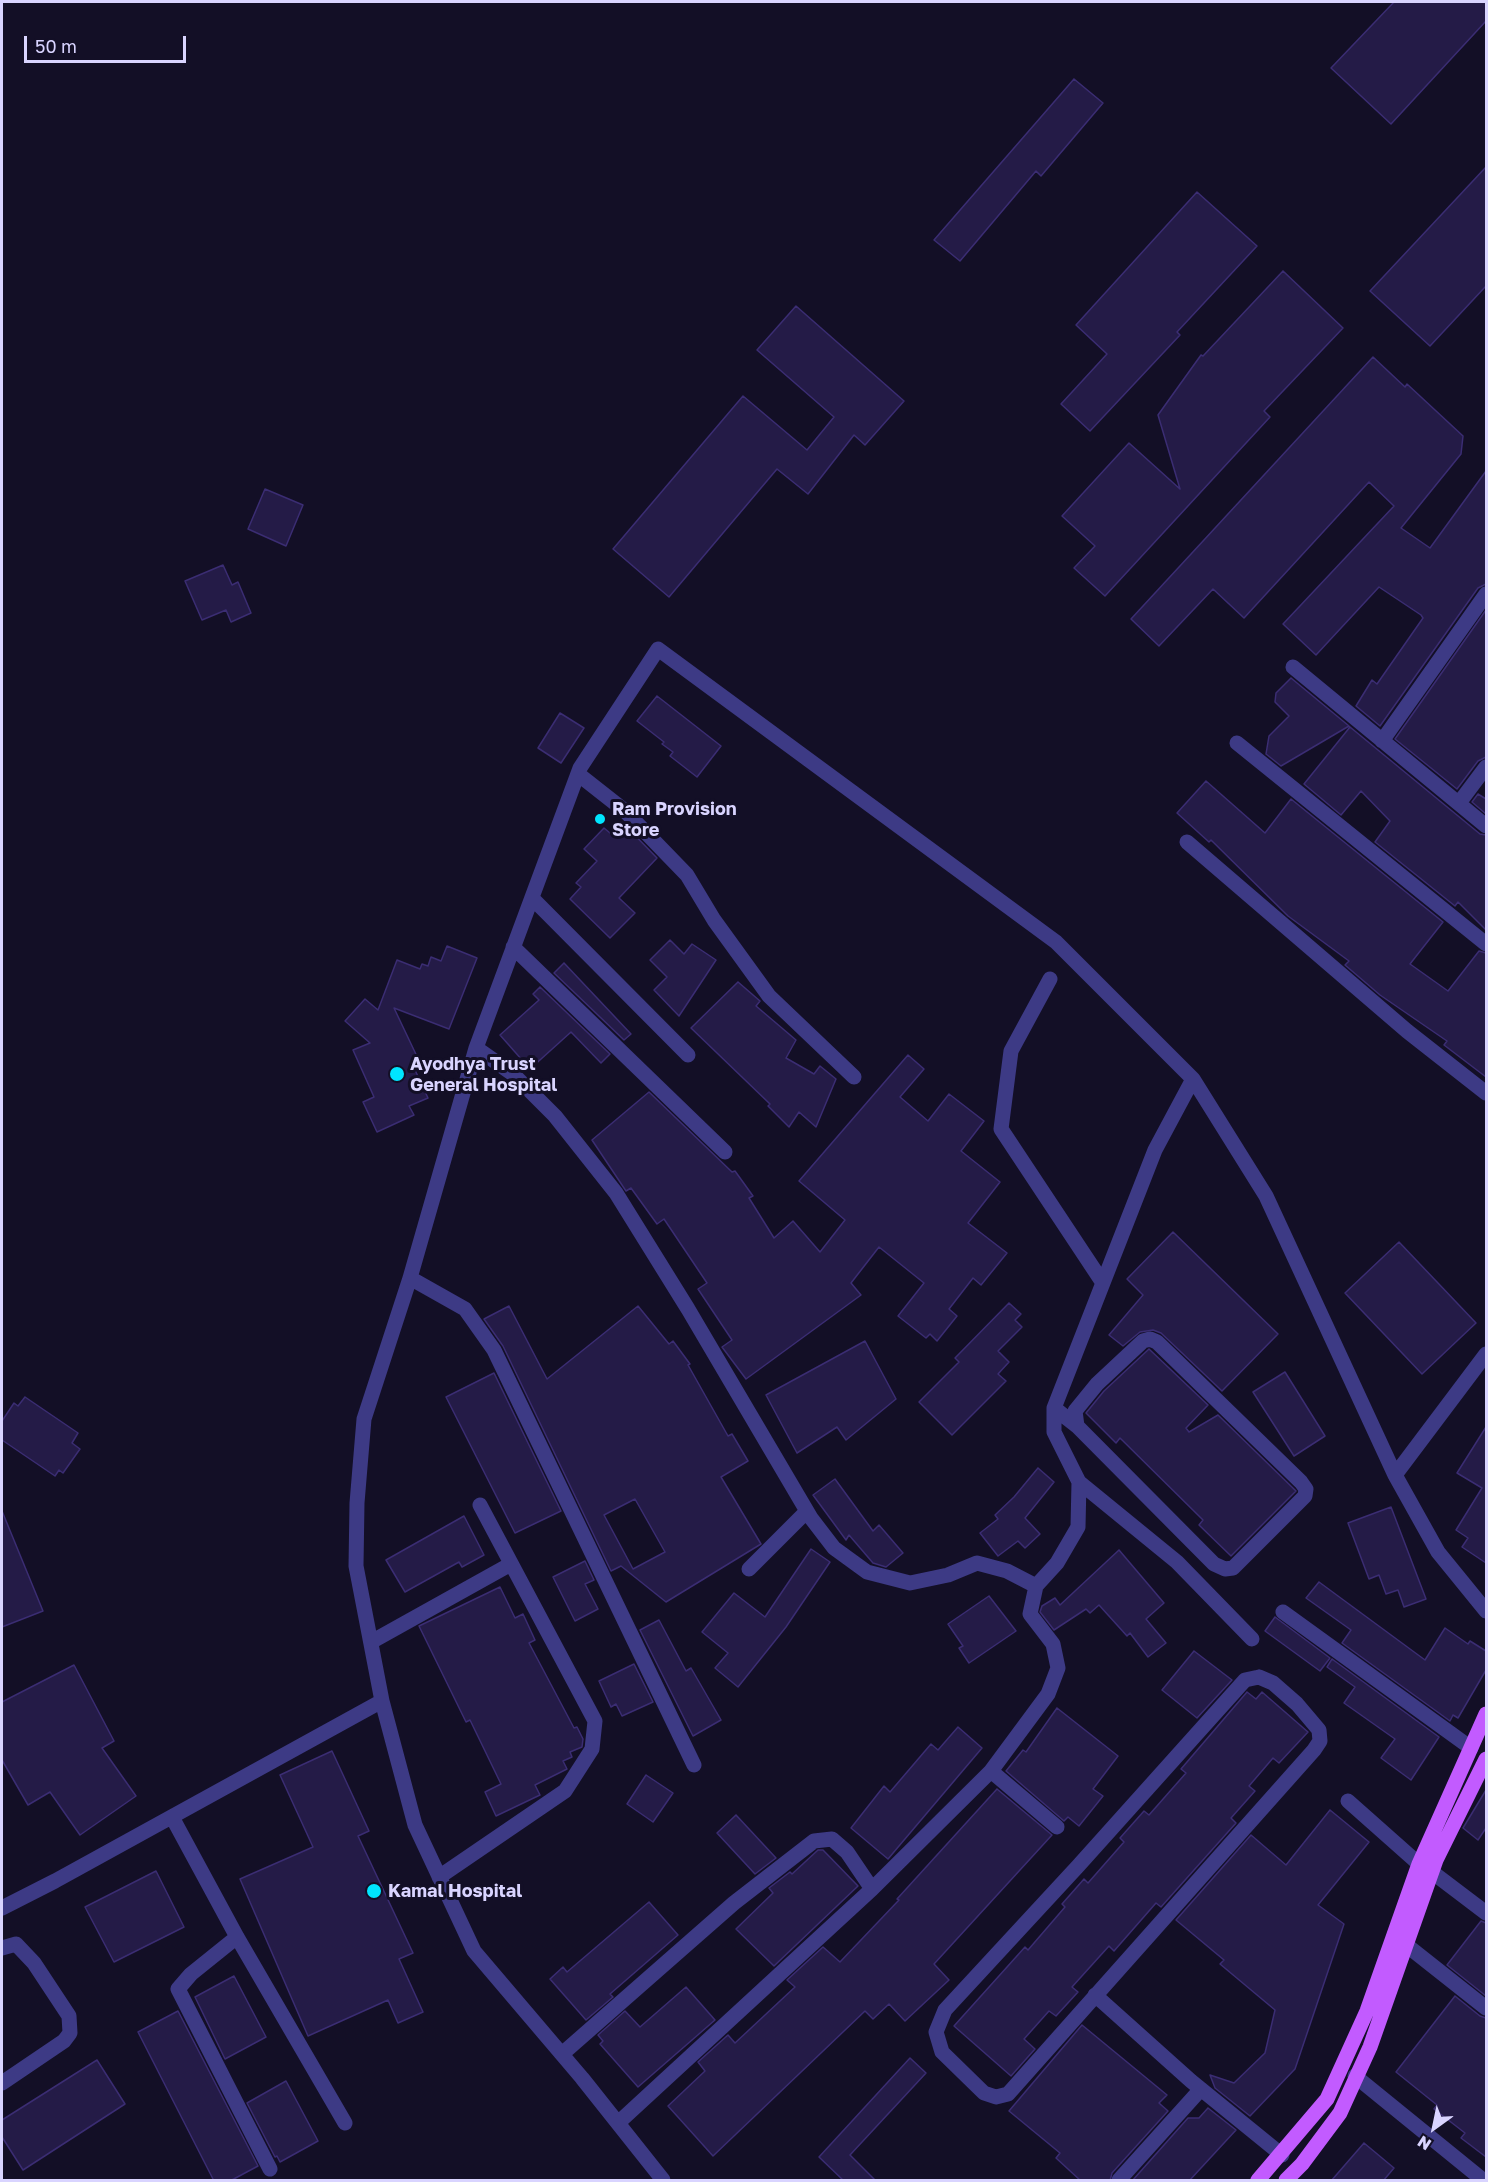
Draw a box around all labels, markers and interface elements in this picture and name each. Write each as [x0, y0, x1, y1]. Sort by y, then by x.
scale bar [27, 24, 189, 62]
text: 50 m [35, 35, 77, 57]
place label: Ram Provision Store [612, 798, 737, 840]
marker: Ram Provision Store [593, 812, 607, 826]
place label: Ayodhya Trust General Hospital [410, 1053, 557, 1096]
marker: Ayodhya Trust General Hospital [388, 1065, 406, 1083]
place label: Kamal Hospital [388, 1880, 522, 1902]
marker: Kamal Hospital [365, 1882, 383, 1900]
north arrow [1404, 2098, 1464, 2158]
text: N [1414, 2131, 1435, 2155]

